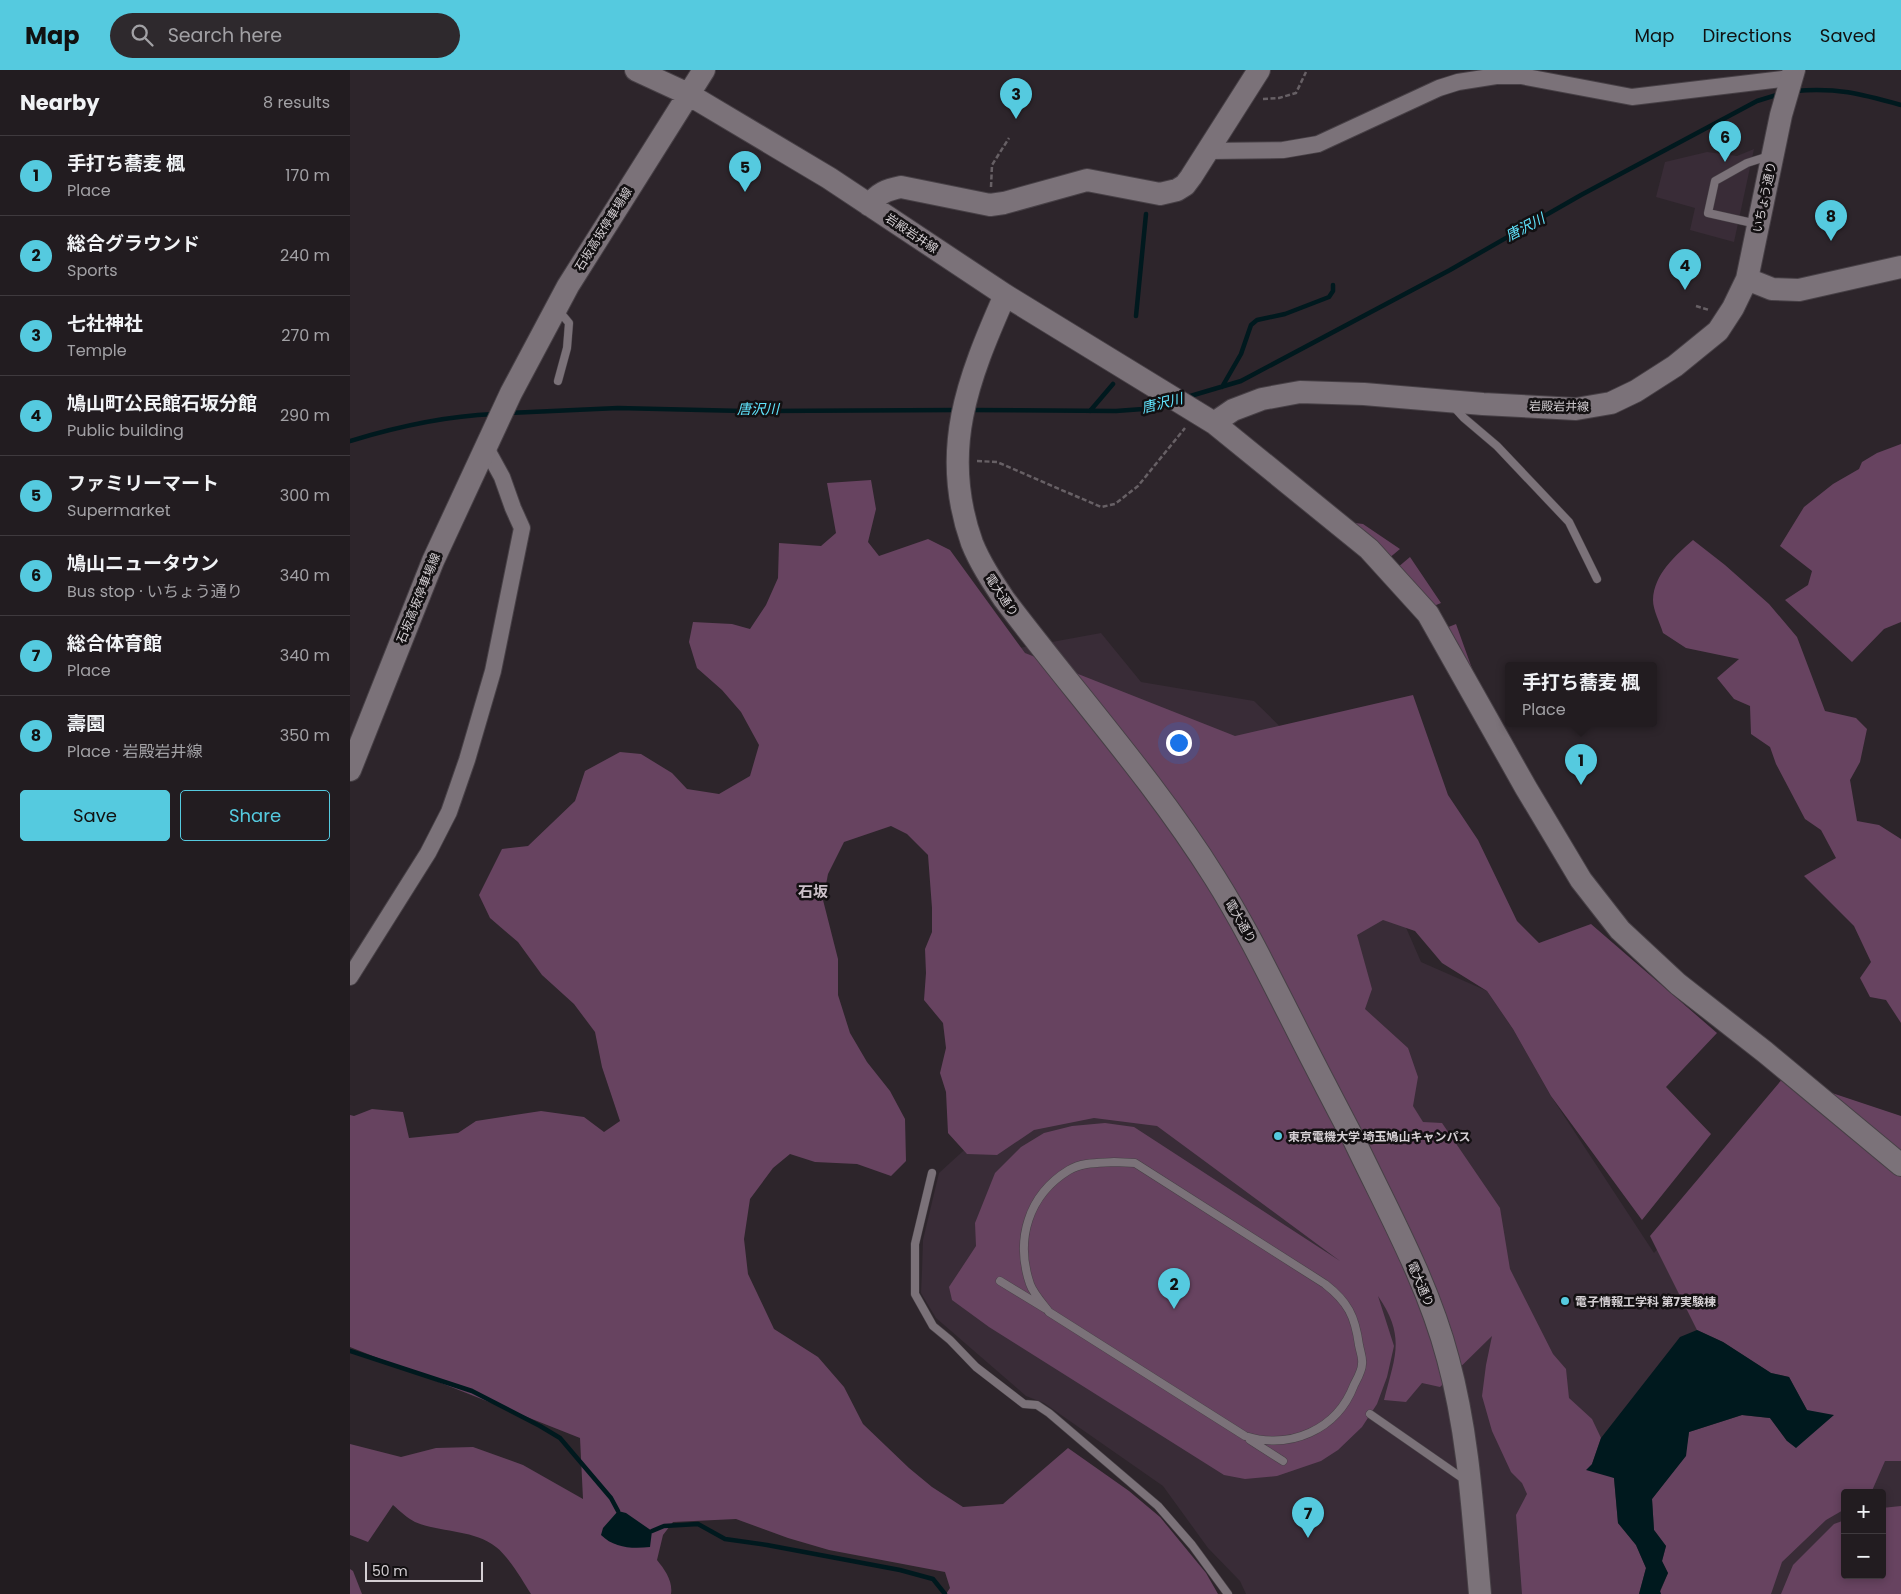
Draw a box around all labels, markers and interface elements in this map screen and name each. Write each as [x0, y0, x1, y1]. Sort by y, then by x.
search box [110, 13, 460, 58]
text: Map [25, 19, 80, 52]
icon: search [128, 21, 156, 49]
text: Search here [168, 22, 282, 49]
text: Map [1635, 23, 1674, 48]
text: Directions [1702, 23, 1792, 48]
text: Saved [1820, 23, 1876, 48]
pin: 3 [1000, 78, 1032, 119]
text: Nearby [20, 88, 100, 117]
text: 8 results [263, 91, 330, 114]
pin: 6 [1709, 121, 1741, 162]
text: 手打ち蕎麦 楓 [67, 150, 185, 177]
pin: 5 [729, 151, 761, 192]
street label: いちょう通り [1748, 160, 1780, 234]
text: 1 [33, 164, 39, 187]
text: 170 m [285, 164, 330, 187]
text: Place [67, 179, 111, 202]
street label: 石坂高坂停車場線 [570, 184, 636, 274]
pin: 8 [1815, 200, 1847, 241]
water label: 唐沢川 [1502, 207, 1550, 246]
street label: 岩殿岩井線 [882, 209, 942, 257]
text: 総合グラウンド [67, 230, 200, 257]
text: 2 [31, 244, 41, 267]
text: 240 m [280, 244, 330, 267]
pin: 4 [1669, 249, 1701, 290]
text: Sports [67, 259, 118, 282]
text: 七社神社 [67, 310, 143, 337]
text: 3 [31, 324, 41, 347]
text: 270 m [281, 324, 330, 347]
text: Temple [67, 339, 127, 362]
water label: 唐沢川 [1139, 388, 1187, 418]
text: 鳩山町公民館石坂分館 [67, 390, 257, 417]
street label: 岩殿岩井線 [1529, 397, 1589, 415]
water label: 唐沢川 [737, 399, 781, 419]
text: 4 [31, 404, 41, 427]
text: 290 m [280, 404, 330, 427]
text: Public building [67, 419, 184, 442]
text: ファミリーマート [67, 470, 219, 497]
text: 5 [31, 484, 41, 507]
text: 300 m [280, 484, 330, 507]
text: Supermarket [67, 499, 171, 522]
text: 鳩山ニュータウン [67, 550, 219, 577]
street label: 石坂高坂停車場線 [392, 550, 444, 646]
text: 6 [31, 564, 41, 587]
text: 340 m [280, 564, 330, 587]
street label: 電大通り [982, 570, 1022, 620]
text: Bus stop · いちょう通り [67, 580, 243, 603]
text: 総合体育館 [67, 630, 162, 657]
text: 7 [32, 644, 40, 667]
text: 340 m [280, 644, 330, 667]
text: Place [67, 659, 111, 682]
popup [1505, 662, 1657, 727]
text: 手打ち蕎麦 楓 [1522, 669, 1640, 696]
text: Place [1522, 698, 1566, 721]
text: 壽園 [67, 710, 105, 737]
text: 8 [31, 724, 41, 747]
text: 350 m [280, 724, 330, 747]
your location [1166, 730, 1192, 756]
text: Place · 岩殿岩井線 [67, 740, 203, 763]
pin: 1 [1565, 744, 1597, 785]
button: Save [20, 790, 170, 841]
button: Share [180, 790, 330, 841]
district label: 石坂 [798, 881, 828, 902]
street label: 電大通り [1222, 896, 1260, 946]
place label: 東京電機大学 埼玉鳩山キャンパス [1288, 1128, 1471, 1145]
marker: 東京電機大学 埼玉鳩山キャンパス [1272, 1130, 1284, 1142]
street label: 電大通り [1404, 1259, 1438, 1309]
pin: 2 [1158, 1268, 1190, 1309]
place label: 電子情報工学科 第7実験棟 [1575, 1293, 1716, 1310]
marker: 電子情報工学科 第7実験棟 [1559, 1295, 1571, 1307]
map controls [1841, 1489, 1886, 1579]
button: + [1841, 1489, 1886, 1534]
pin: 7 [1292, 1497, 1324, 1538]
button: − [1841, 1534, 1886, 1579]
scale bar [365, 1559, 482, 1582]
text: 50 m [372, 1561, 408, 1581]

